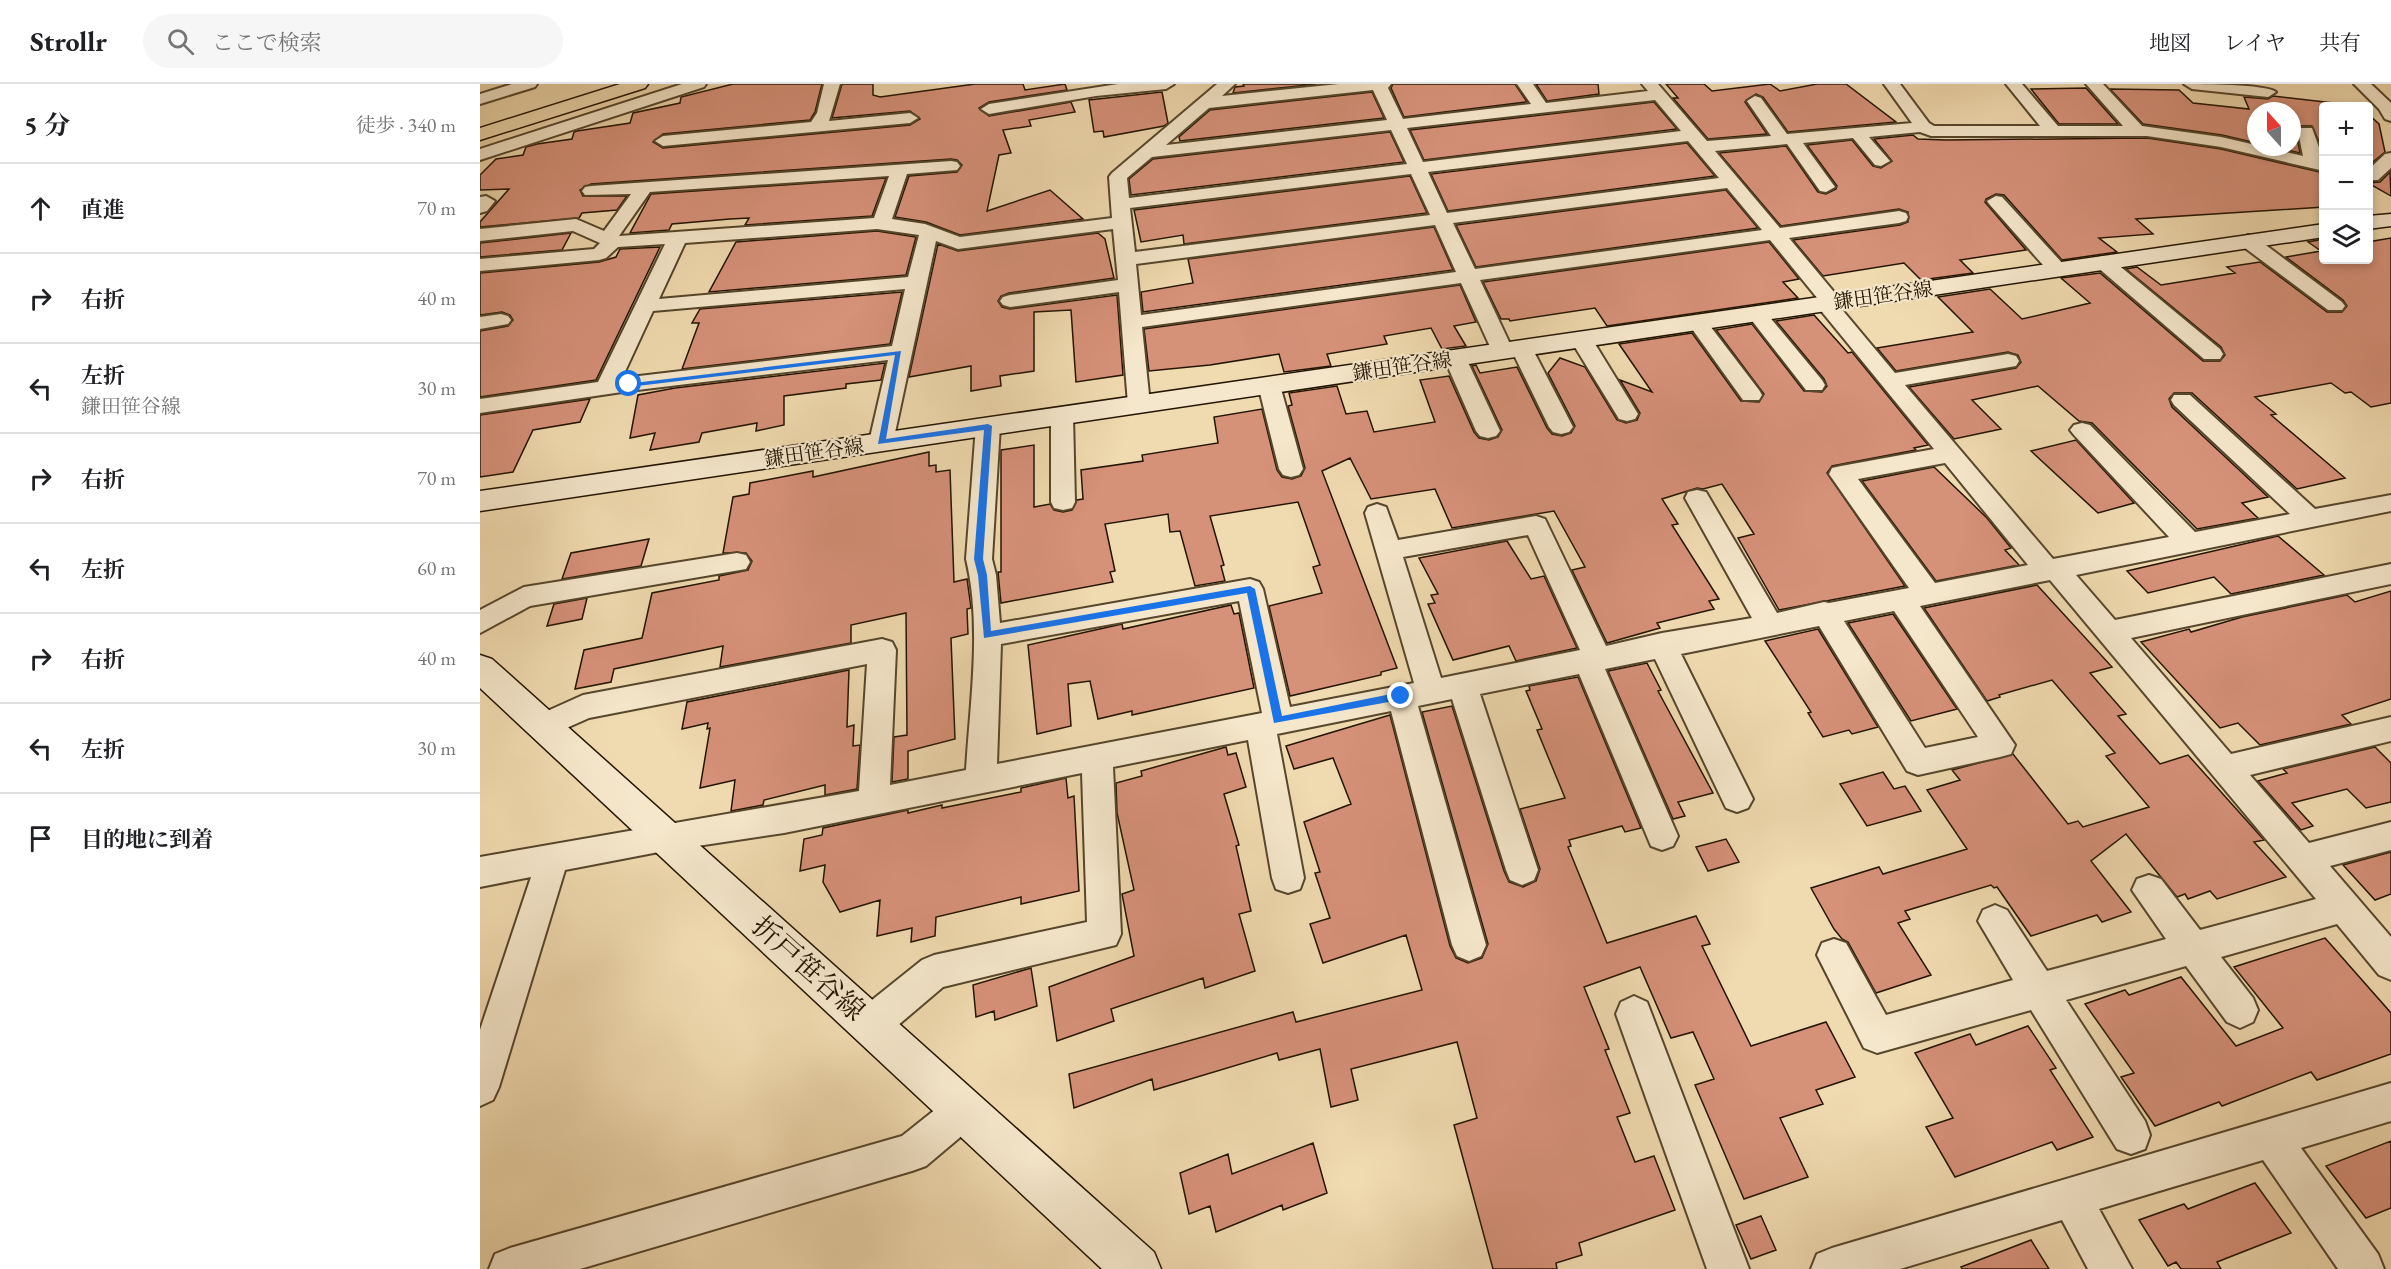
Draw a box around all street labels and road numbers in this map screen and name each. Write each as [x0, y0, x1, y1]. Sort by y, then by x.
street label: 鎌田笹谷線 [1832, 275, 1934, 315]
street label: 鎌田笹谷線 [1351, 346, 1453, 386]
street label: 鎌田笹谷線 [763, 432, 865, 472]
street label: 折戸笹谷線 [745, 908, 873, 1028]

